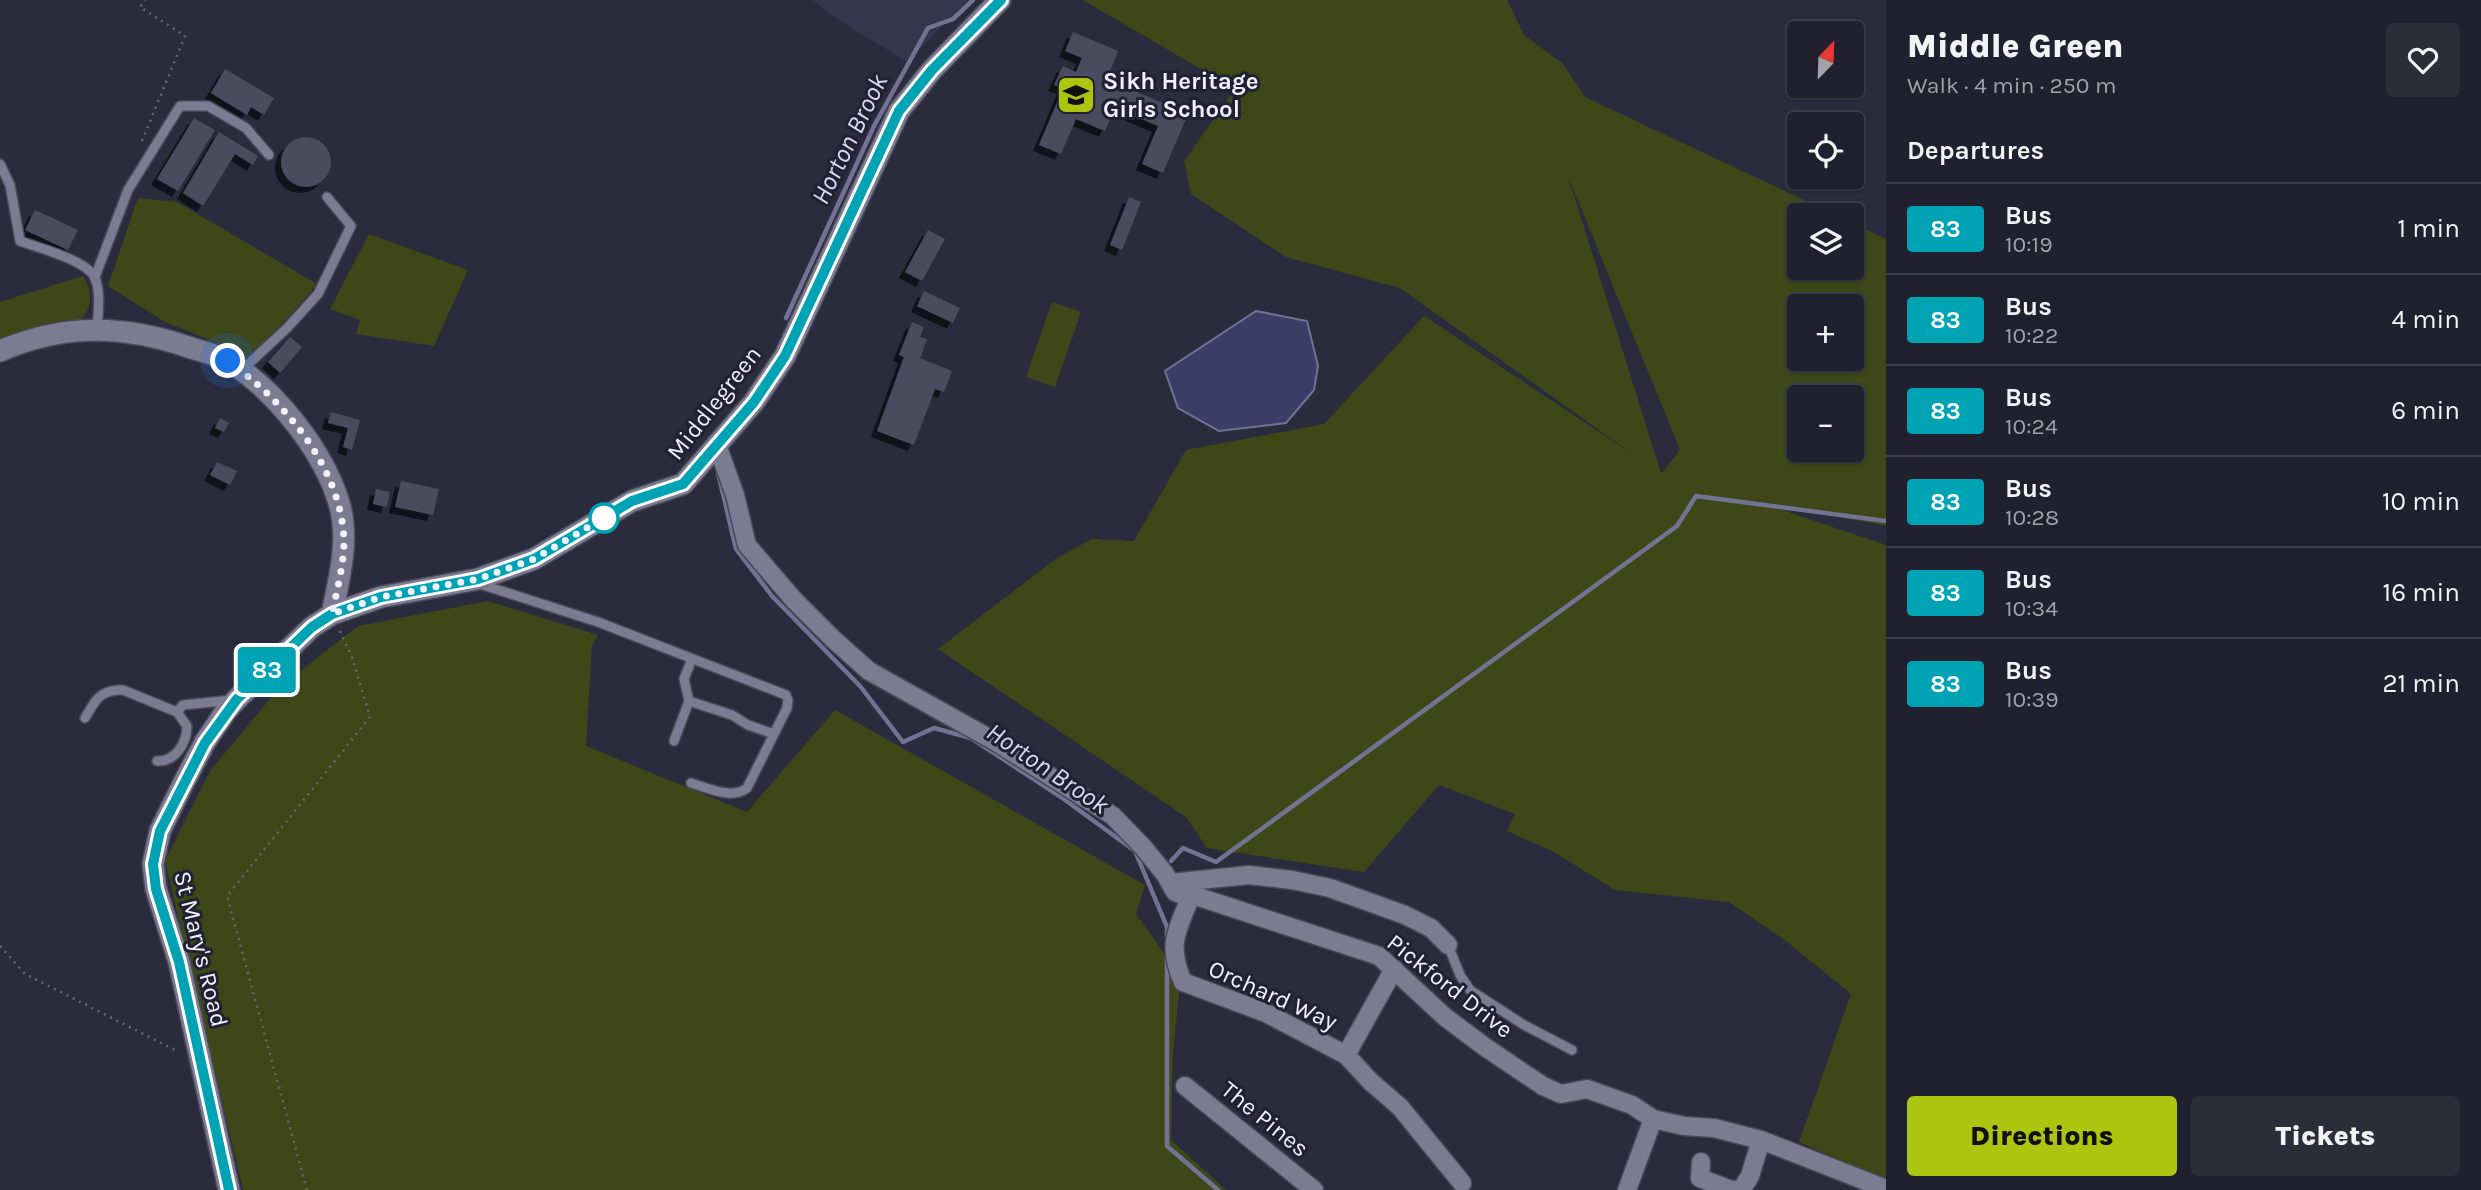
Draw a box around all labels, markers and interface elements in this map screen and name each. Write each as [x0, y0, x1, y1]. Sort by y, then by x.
north arrow [1787, 21, 1864, 98]
map controls [1787, 21, 1864, 462]
button: heart [2386, 23, 2460, 97]
text: Middle Green [1907, 27, 2123, 65]
place label: Sikh Heritage Girls School [1103, 67, 1259, 123]
water label: Horton Brook [805, 68, 895, 209]
text: Walk · 4 min · 250 m [1907, 72, 2116, 99]
school or university icon: Sikh Heritage Girls School [1055, 74, 1097, 116]
button: locate [1787, 112, 1864, 189]
text: Departures [1907, 135, 2044, 166]
text: Bus [2005, 200, 2052, 231]
button: layers [1787, 203, 1864, 280]
text: 1 min [2397, 213, 2460, 244]
text: 83 [1930, 215, 1961, 243]
text: 10:19 [2005, 231, 2053, 258]
text: Bus [2005, 291, 2052, 322]
button: + [1787, 294, 1864, 371]
text: 4 min [2392, 304, 2460, 335]
text: 83 [1930, 306, 1961, 334]
text: 10:22 [2005, 322, 2058, 349]
street label: Middlegreen [661, 341, 767, 465]
your location [210, 343, 245, 378]
text: Bus [2005, 382, 2052, 413]
button: − [1787, 385, 1864, 462]
text: 6 min [2391, 395, 2460, 426]
text: 83 [1930, 397, 1961, 425]
text: 10:24 [2005, 413, 2058, 440]
text: Bus [2005, 473, 2052, 504]
text: 10 min [2382, 486, 2460, 517]
text: 83 [1930, 488, 1961, 516]
unlabelled marker [589, 503, 619, 533]
text: 10:28 [2005, 504, 2059, 531]
text: Bus [2005, 564, 2052, 595]
text: 16 min [2383, 577, 2460, 608]
text: 83 [1930, 579, 1961, 607]
text: 10:34 [2005, 595, 2058, 622]
line badge: 83 [236, 647, 298, 693]
text: Bus [2005, 655, 2052, 686]
text: 83 [252, 656, 282, 684]
text: 21 min [2382, 668, 2460, 699]
text: 83 [1930, 670, 1961, 698]
text: 10:39 [2005, 686, 2058, 713]
water label: Horton Brook [981, 716, 1115, 821]
street label: St Mary's Road [168, 868, 234, 1030]
street label: Pickford Drive [1382, 928, 1518, 1044]
street label: Orchard Way [1204, 954, 1342, 1036]
street label: The Pines [1216, 1075, 1314, 1163]
button: Directions [1907, 1096, 2177, 1176]
button: Tickets [2191, 1096, 2460, 1176]

